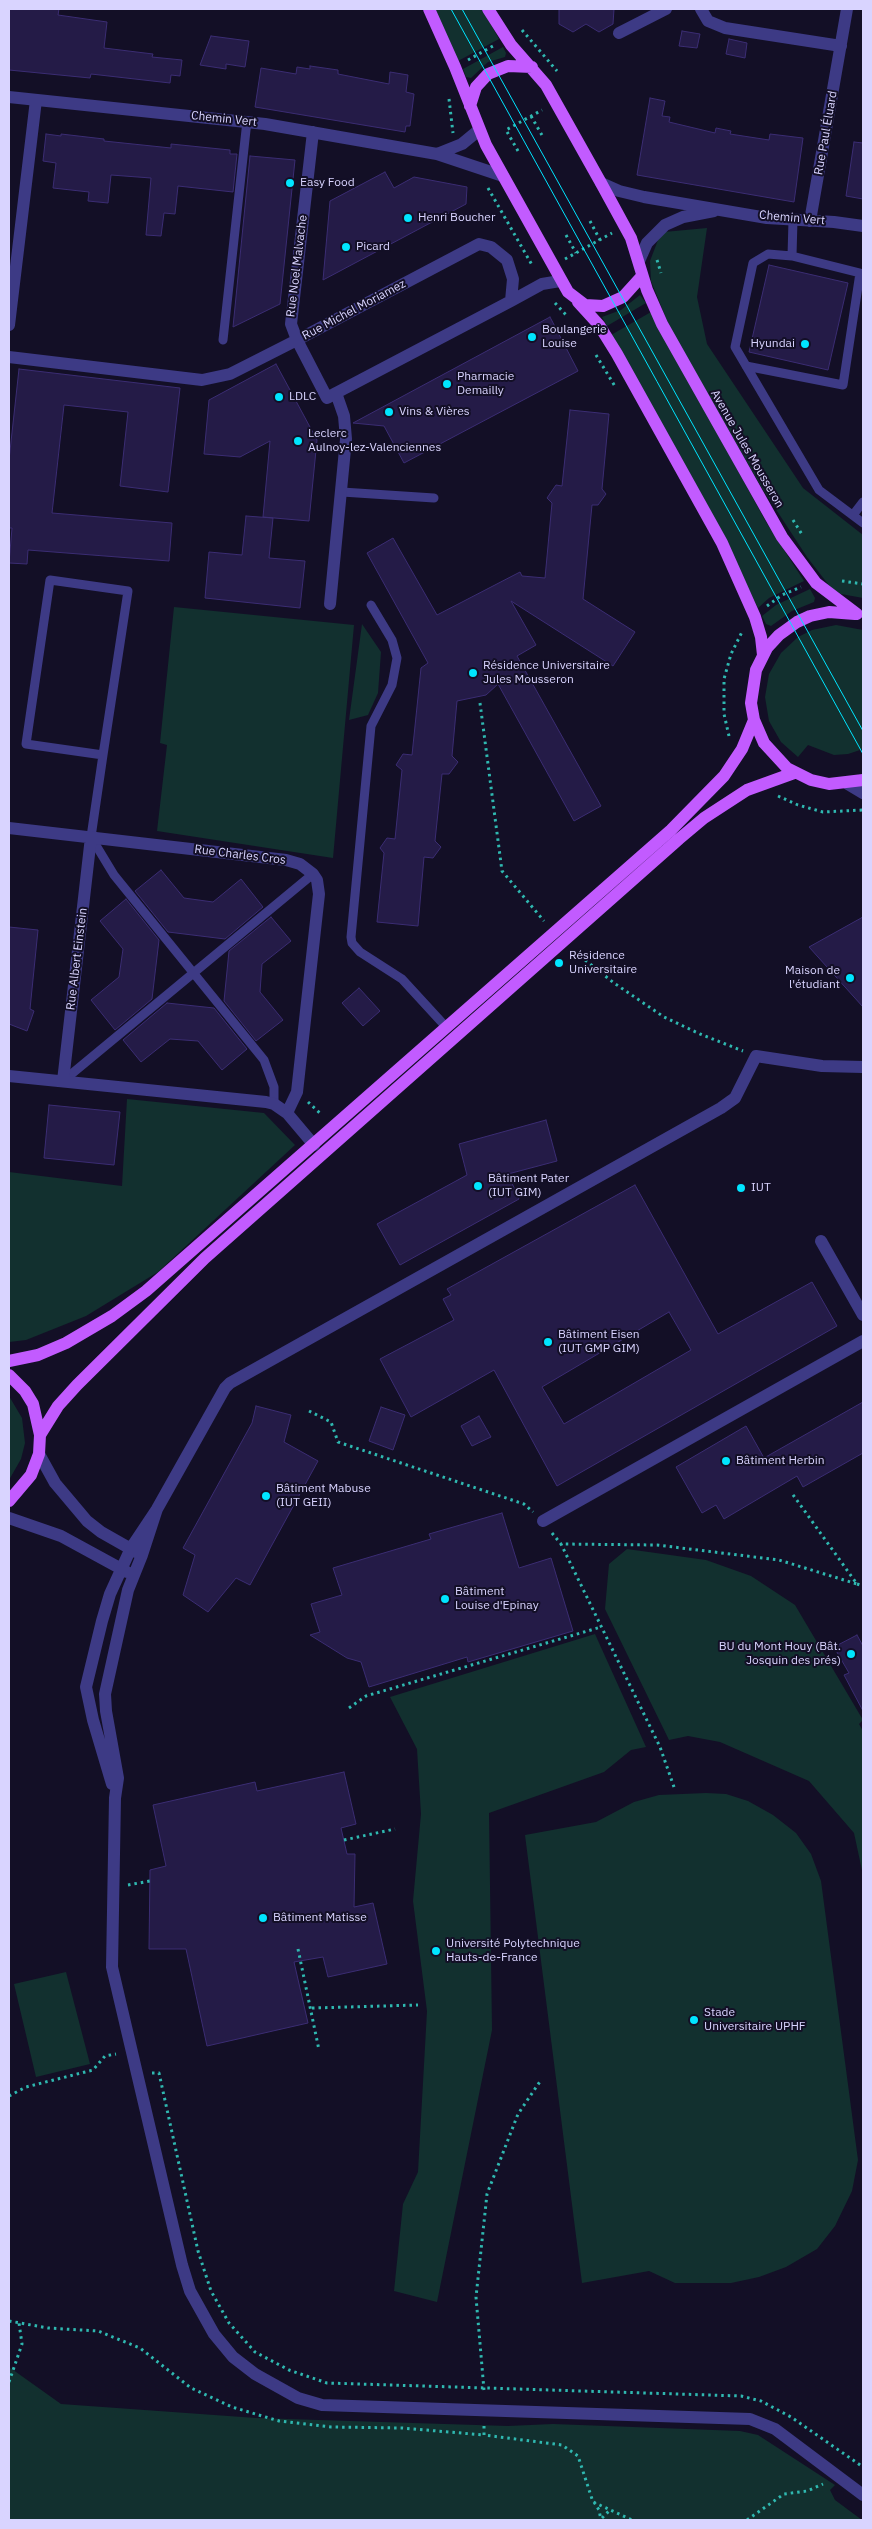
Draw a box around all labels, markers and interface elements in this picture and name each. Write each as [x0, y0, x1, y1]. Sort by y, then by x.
street label: Rue Paul Éluard [812, 90, 840, 176]
street label: Chemin Vert [190, 108, 258, 130]
place label: Easy Food [300, 176, 355, 190]
marker: Easy Food [284, 177, 296, 189]
street label: Chemin Vert [758, 208, 826, 228]
place label: Henri Boucher [418, 211, 495, 225]
marker: Henri Boucher [402, 212, 414, 224]
street label: Rue Noel Malvache [284, 214, 310, 318]
place label: Picard [356, 240, 390, 254]
marker: Picard [340, 241, 352, 253]
street label: Rue Michel Moriamez [300, 277, 408, 343]
place label: Boulangerie Louise [542, 323, 607, 351]
marker: Boulangerie Louise [526, 331, 538, 343]
place label: Hyundai [751, 337, 795, 351]
marker: Hyundai [799, 338, 811, 350]
place label: Pharmacie Demailly [457, 370, 514, 398]
marker: Pharmacie Demailly [441, 378, 453, 390]
street label: Avenue Jules Mousseron [707, 387, 787, 511]
place label: LDLC [289, 390, 316, 404]
marker: LDLC [273, 391, 285, 403]
place label: Vins & Vières [399, 405, 470, 419]
marker: Vins & Vières [383, 406, 395, 418]
place label: Leclerc Aulnoy-lez-Valenciennes [308, 427, 441, 455]
marker: Leclerc Aulnoy-lez-Valenciennes [292, 435, 304, 447]
place label: Résidence Universitaire Jules Mousseron [483, 659, 610, 687]
marker: Résidence Universitaire Jules Mousseron [467, 667, 479, 679]
street label: Rue Charles Cros [194, 842, 286, 868]
street label: Rue Albert Einstein [64, 907, 90, 1011]
place label: Résidence Universitaire [569, 949, 637, 977]
marker: Résidence Universitaire [553, 957, 565, 969]
place label: Maison de l'étudiant [785, 964, 840, 992]
marker: Maison de l'étudiant [844, 972, 856, 984]
place label: Bâtiment Pater (IUT GIM) [488, 1172, 569, 1200]
marker: Bâtiment Pater (IUT GIM) [472, 1180, 484, 1192]
place label: IUT [751, 1181, 771, 1195]
marker: IUT [735, 1182, 747, 1194]
place label: Bâtiment Eisen (IUT GMP GIM) [558, 1328, 640, 1356]
marker: Bâtiment Eisen (IUT GMP GIM) [542, 1336, 554, 1348]
place label: Bâtiment Herbin [736, 1454, 825, 1468]
marker: Bâtiment Herbin [720, 1455, 732, 1467]
place label: Bâtiment Mabuse (IUT GEII) [276, 1482, 371, 1510]
marker: Bâtiment Mabuse (IUT GEII) [260, 1490, 272, 1502]
place label: Bâtiment Louise d'Epinay [455, 1585, 539, 1613]
marker: Bâtiment Louise d'Epinay [439, 1593, 451, 1605]
place label: BU du Mont Houy (Bât. Josquin des prés) [719, 1640, 841, 1668]
marker: BU du Mont Houy (Bât. Josquin des prés) [845, 1648, 857, 1660]
place label: Bâtiment Matisse [273, 1911, 367, 1925]
marker: Bâtiment Matisse [257, 1912, 269, 1924]
place label: Université Polytechnique Hauts-de-France [446, 1937, 580, 1965]
marker: Université Polytechnique Hauts-de-France [430, 1945, 442, 1957]
place label: Stade Universitaire UPHF [704, 2006, 806, 2034]
marker: Stade Universitaire UPHF [688, 2014, 700, 2026]

